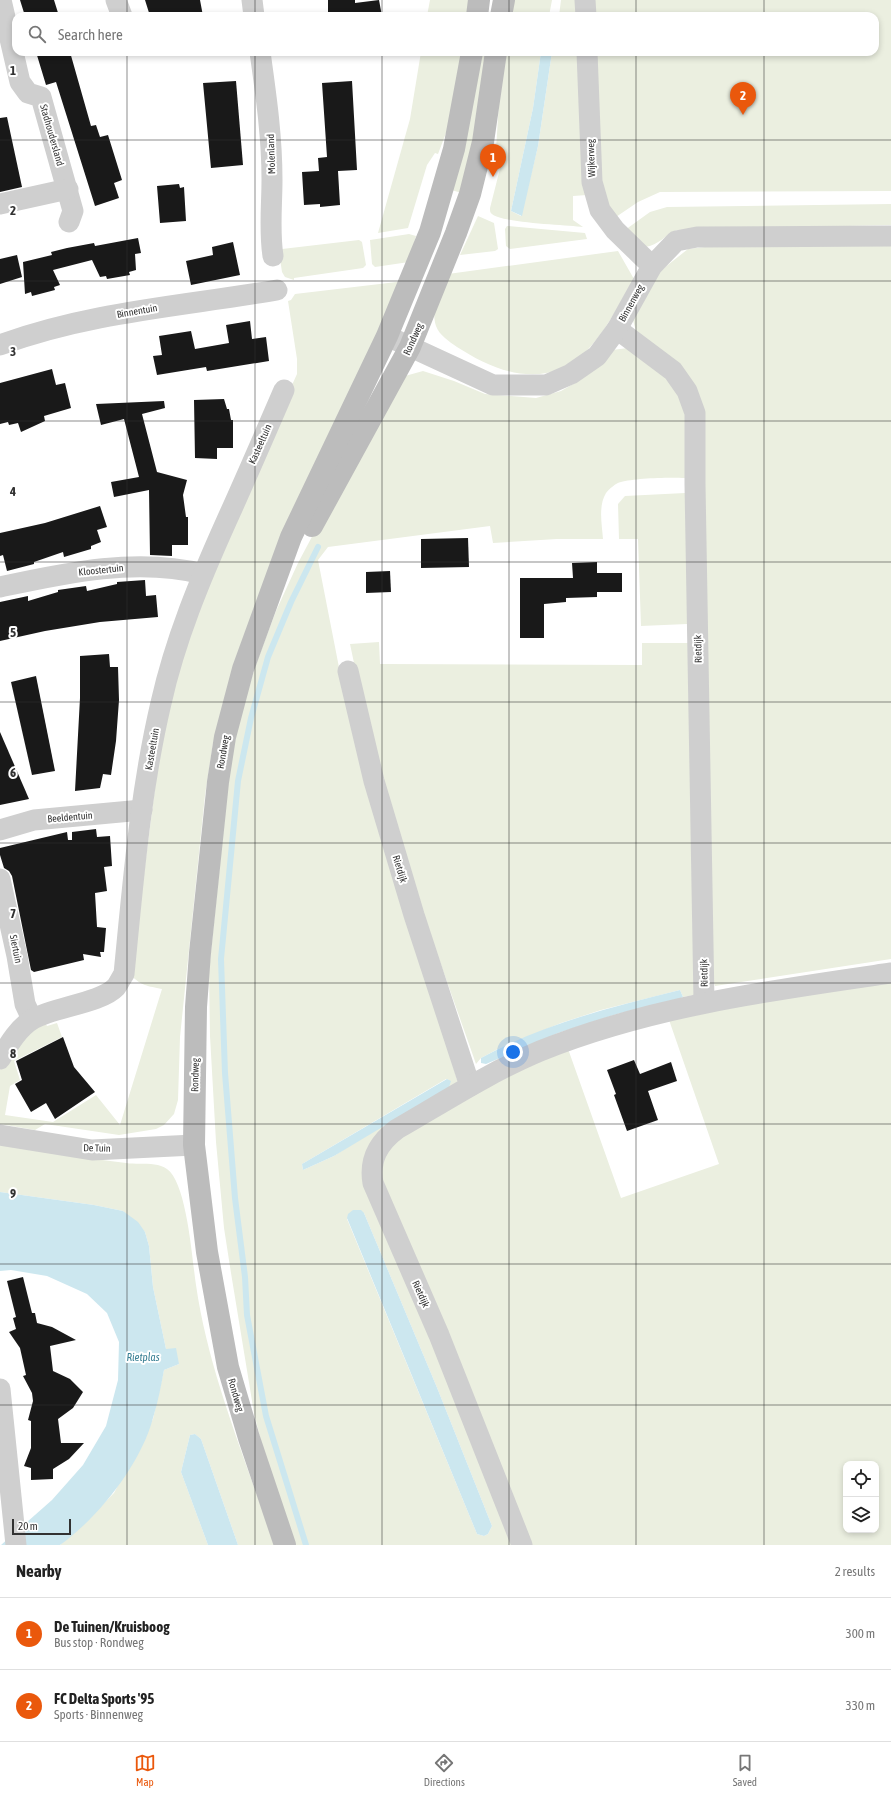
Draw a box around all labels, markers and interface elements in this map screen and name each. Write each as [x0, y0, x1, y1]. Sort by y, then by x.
search box [12, 12, 879, 56]
icon: search [26, 23, 48, 45]
text: Search here [58, 26, 123, 43]
text: 1 [10, 63, 16, 78]
pin: 2 [730, 82, 756, 115]
street label: Stadhoudersland [38, 103, 66, 167]
street label: Molenland [265, 133, 277, 174]
street label: Wijkerweg [585, 138, 597, 177]
pin: 1 [480, 144, 506, 177]
text: 2 [10, 203, 16, 218]
street label: Binnenweg [616, 282, 646, 324]
street label: Binnentuin [116, 302, 158, 320]
street label: Rondweg [401, 321, 425, 357]
text: 3 [10, 344, 16, 359]
street label: Kasteeltuin [246, 422, 274, 466]
text: 4 [9, 484, 16, 499]
street label: Kloostertuin [78, 562, 124, 578]
text: 5 [10, 625, 16, 640]
street label: Rietdijk [692, 634, 704, 663]
street label: Kasteeltuin [143, 727, 161, 771]
street label: Rondweg [215, 734, 231, 770]
text: 6 [10, 765, 16, 780]
street label: Beeldentuin [47, 810, 93, 824]
street label: Rietdijk [391, 854, 410, 885]
text: 7 [10, 906, 16, 921]
street label: Siertuin [8, 934, 24, 964]
street label: Rietdijk [698, 958, 710, 987]
your location [503, 1042, 523, 1062]
text: 8 [10, 1046, 16, 1061]
street label: Rondweg [189, 1057, 201, 1092]
street label: De Tuin [83, 1142, 111, 1154]
text: 9 [10, 1186, 16, 1201]
street label: Rietdijk [410, 1279, 432, 1310]
water label: Rietplas [126, 1351, 160, 1363]
street label: Rondweg [226, 1377, 246, 1414]
map controls [843, 1461, 879, 1533]
button: locate [843, 1461, 879, 1497]
button: layers [843, 1497, 879, 1533]
scale bar [12, 1517, 71, 1536]
text: 20 m [18, 1520, 38, 1532]
text: Nearby [16, 1561, 62, 1581]
text: 2 results [835, 1564, 875, 1579]
text: De Tuinen/Kruisboog [54, 1618, 170, 1635]
text: 1 [26, 1626, 32, 1641]
text: 300 m [846, 1626, 875, 1641]
text: Bus stop · Rondweg [54, 1635, 144, 1650]
text: FC Delta Sports '95 [54, 1690, 154, 1707]
text: 2 [26, 1698, 32, 1713]
text: 330 m [846, 1698, 875, 1713]
text: Sports · Binnenweg [54, 1707, 143, 1722]
tab: Map [134, 1752, 156, 1788]
tab: Directions [424, 1752, 465, 1788]
tab: Saved [733, 1752, 757, 1788]

